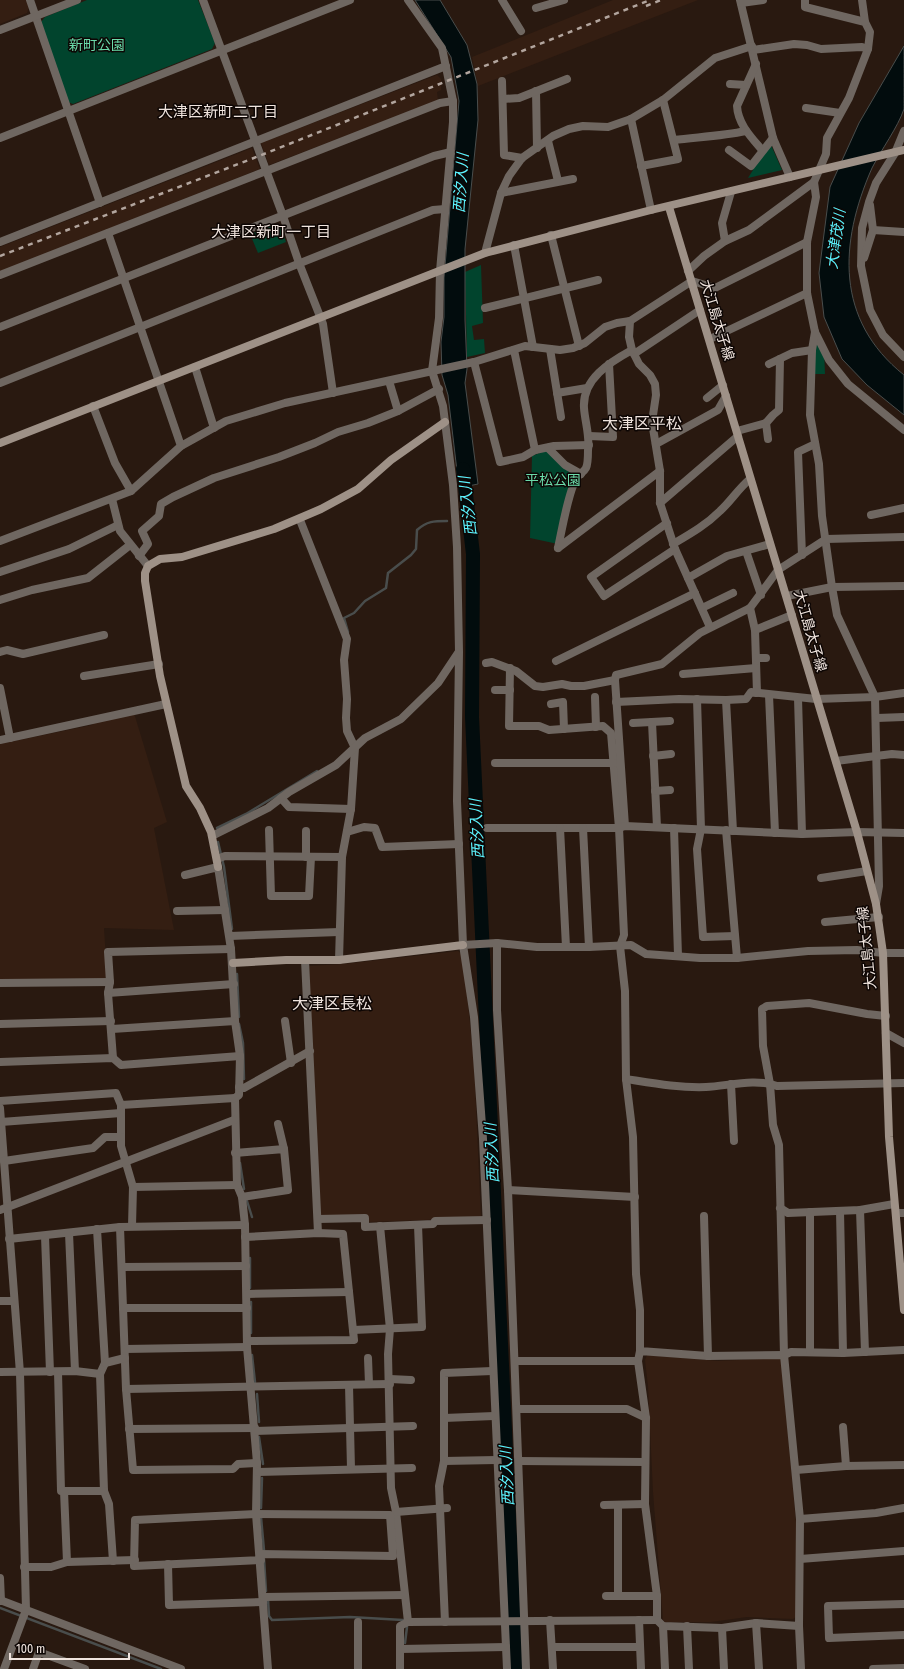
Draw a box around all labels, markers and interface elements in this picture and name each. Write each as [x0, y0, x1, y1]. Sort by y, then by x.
park label: 新町公園 [69, 37, 125, 54]
district label: 大津区新町二丁目 [158, 103, 278, 121]
water label: 西汐入川 [450, 150, 472, 214]
water label: 大津茂川 [823, 206, 849, 270]
district label: 大津区新町一丁目 [211, 223, 331, 241]
street label: 大江島太子線 [697, 277, 737, 363]
district label: 大津区平松 [602, 414, 682, 433]
park label: 平松公園 [525, 472, 581, 489]
water label: 西汐入川 [455, 473, 481, 537]
street label: 大江島太子線 [790, 588, 830, 674]
water label: 西汐入川 [466, 797, 488, 859]
street label: 大江島太子線 [854, 905, 880, 991]
district label: 大津区長松 [292, 994, 372, 1013]
water label: 西汐入川 [481, 1121, 503, 1183]
water label: 西汐入川 [496, 1444, 518, 1506]
scale bar [10, 1635, 129, 1661]
text: 100 m [16, 1642, 45, 1656]

